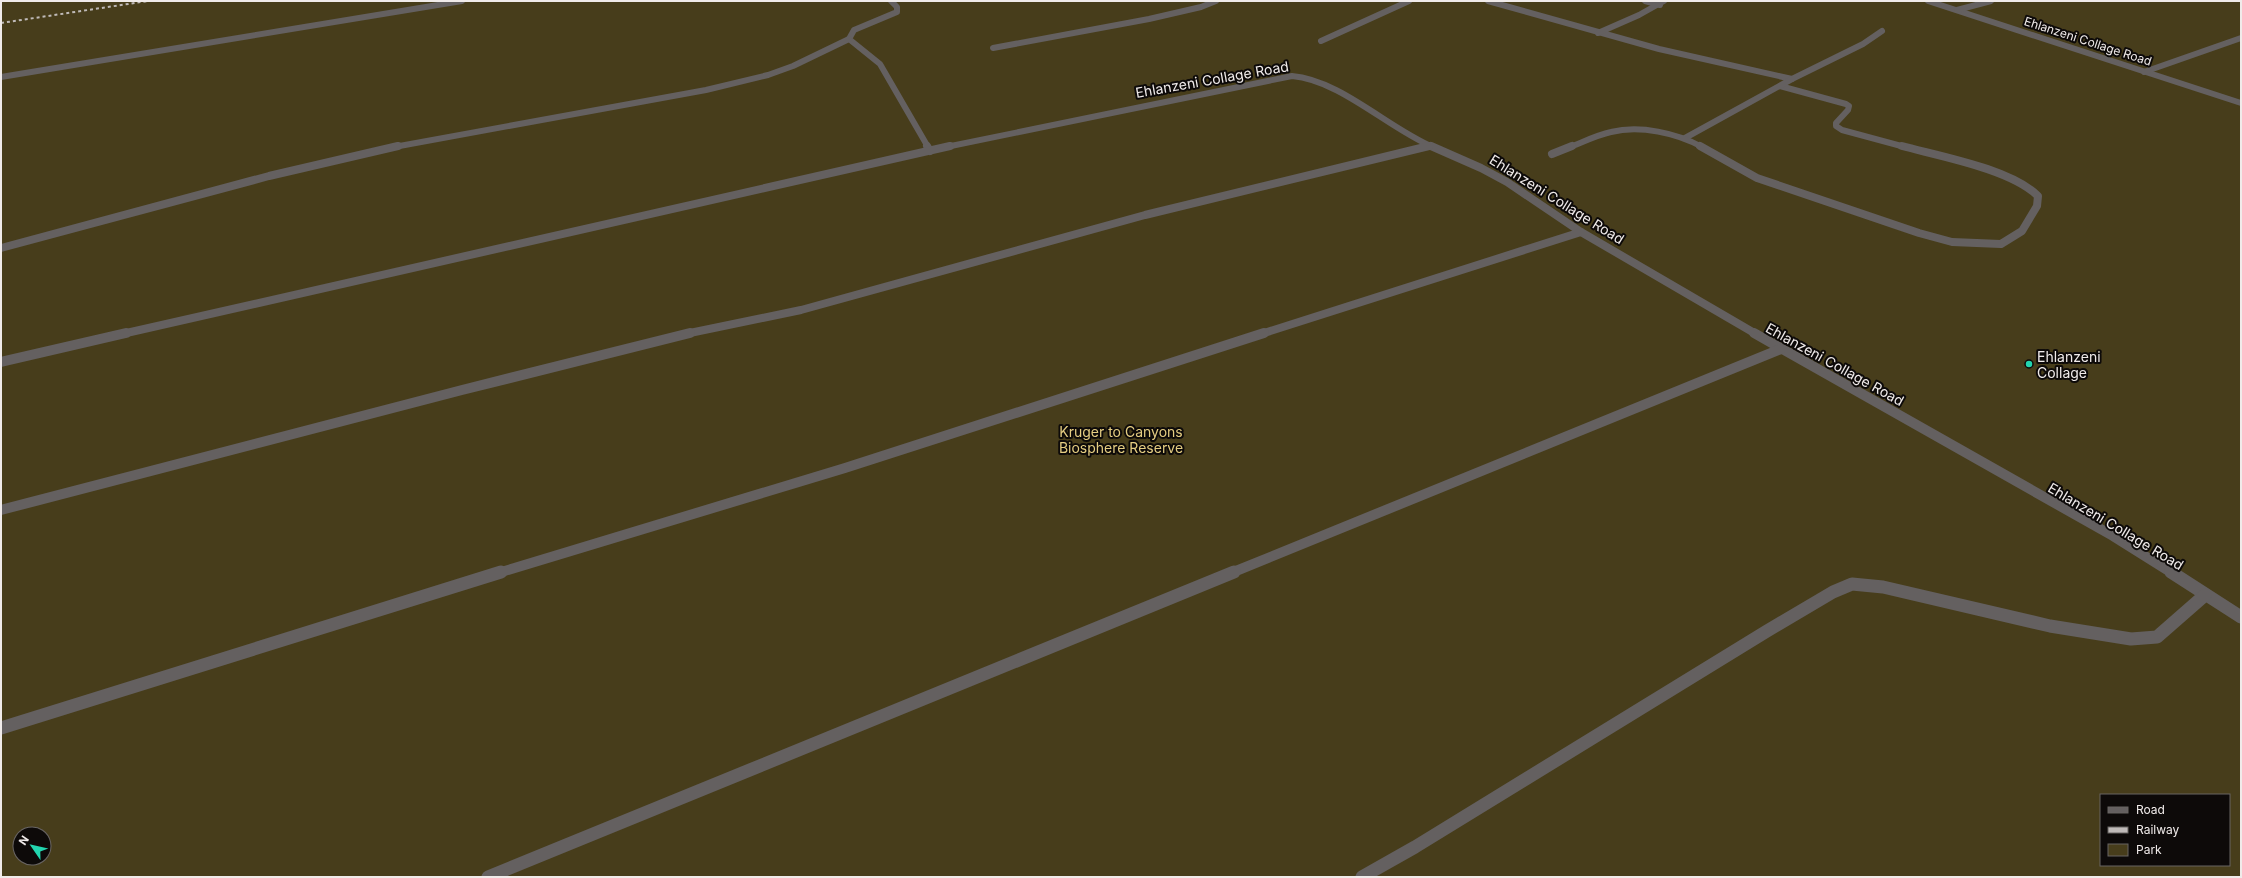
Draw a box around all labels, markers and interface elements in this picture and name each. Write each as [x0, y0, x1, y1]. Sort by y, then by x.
street label: Ehlanzeni Collage Road [2022, 13, 2154, 69]
street label: Ehlanzeni Collage Road [1134, 57, 1290, 101]
street label: Ehlanzeni Collage Road [1487, 151, 1627, 247]
street label: Ehlanzeni Collage Road [1763, 319, 1907, 409]
place label: Ehlanzeni Collage [2037, 348, 2101, 381]
marker: Ehlanzeni Collage [2024, 359, 2034, 369]
park label: Kruger to Canyons Biosphere Reserve [1059, 423, 1183, 456]
street label: Ehlanzeni Collage Road [2045, 479, 2187, 573]
legend [2100, 794, 2230, 866]
text: Road [2136, 802, 2165, 817]
text: Railway [2136, 822, 2180, 837]
north arrow [12, 826, 52, 866]
text: N [16, 833, 32, 848]
text: Park [2136, 842, 2162, 857]

